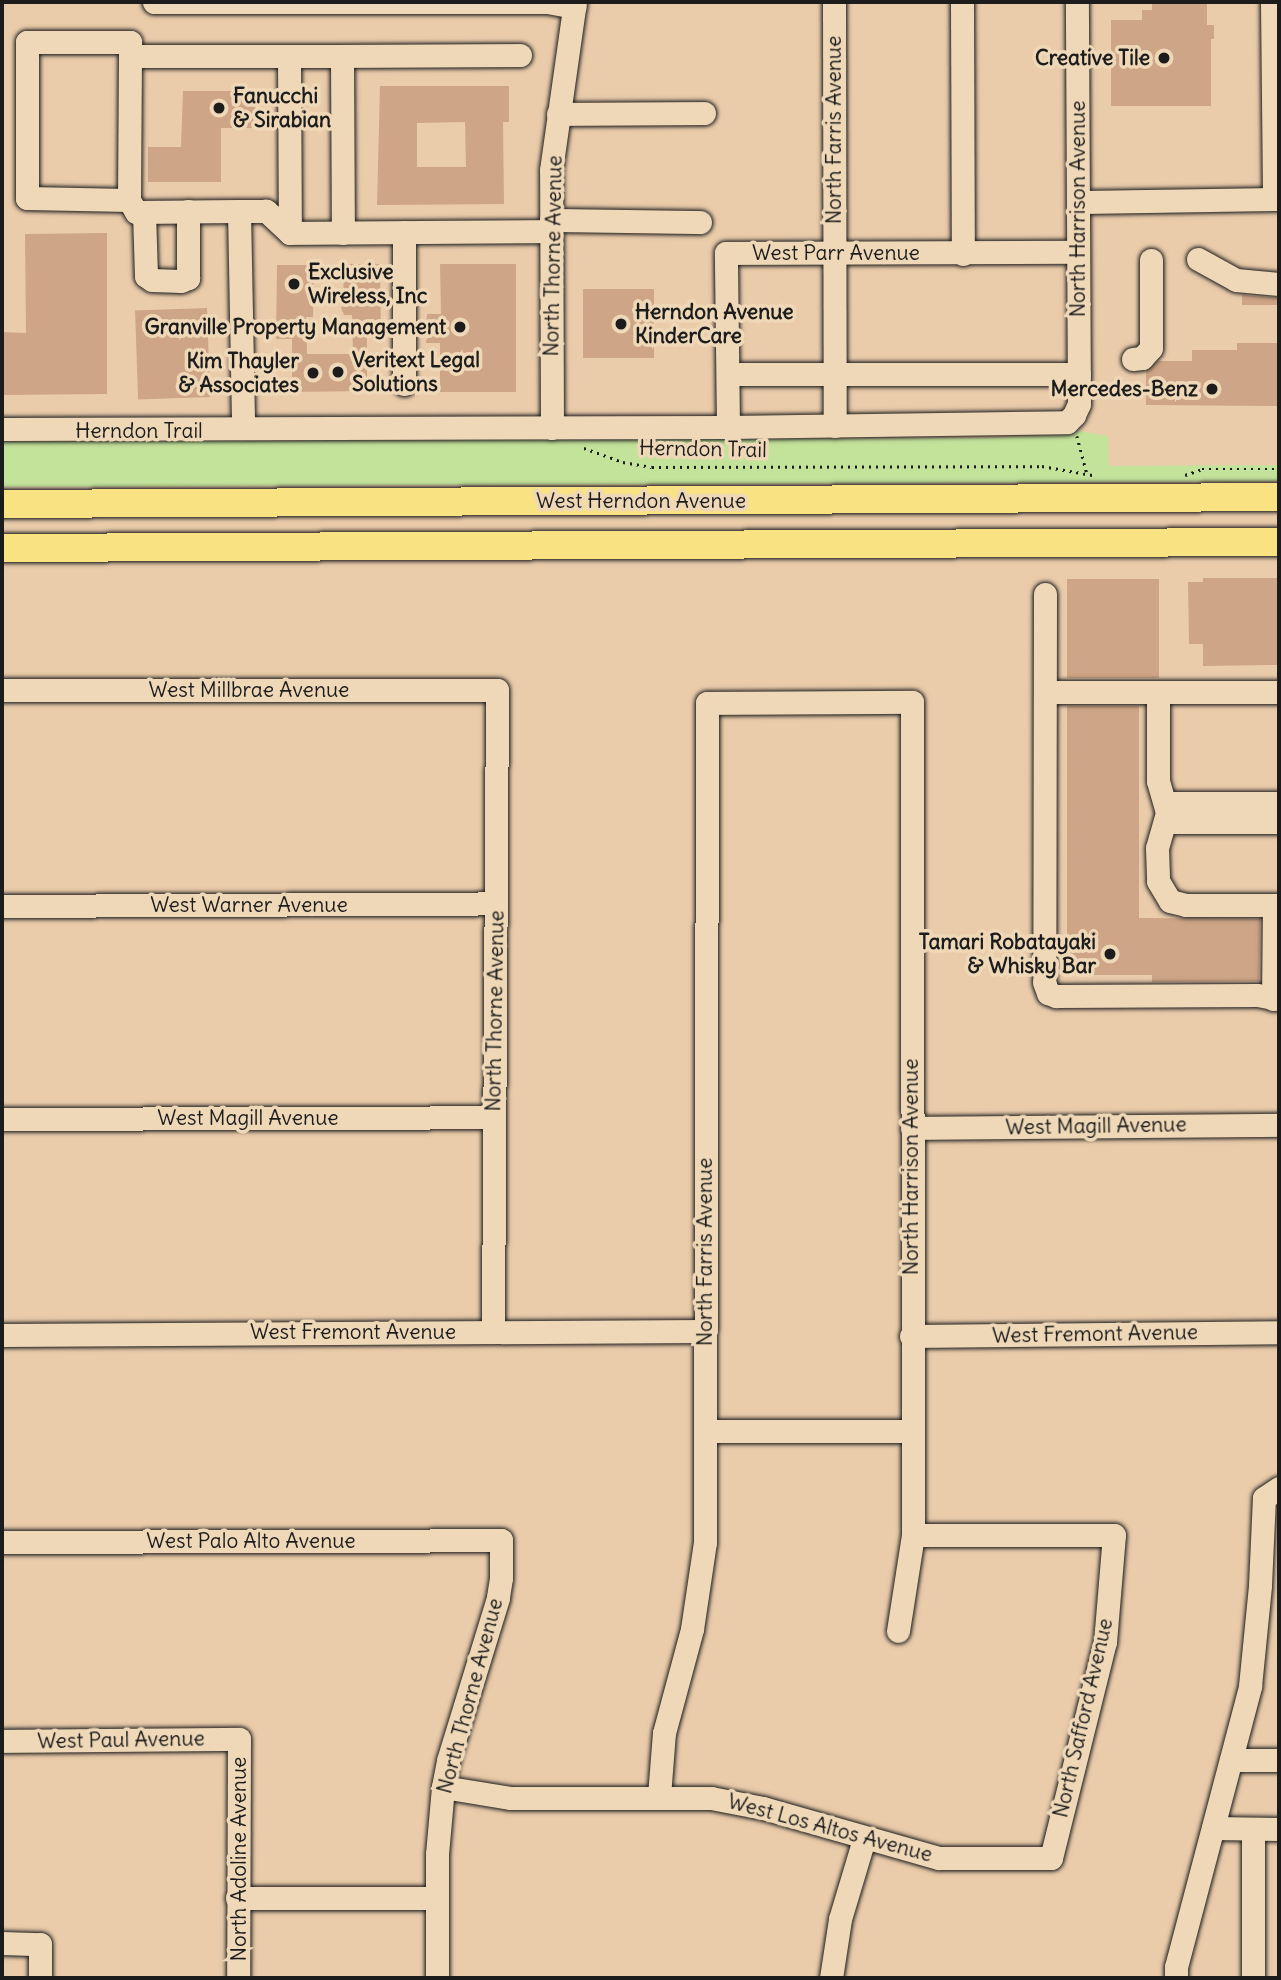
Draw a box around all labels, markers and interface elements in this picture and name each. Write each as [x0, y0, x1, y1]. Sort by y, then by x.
street label: North Farris Avenue [821, 36, 847, 224]
place label: Creative Tile [1035, 45, 1150, 71]
marker: Creative Tile [1156, 50, 1172, 66]
place label: Fanucchi & Sirabian [233, 83, 331, 133]
marker: Fanucchi & Sirabian [211, 100, 227, 116]
street label: North Harrison Avenue [1065, 101, 1091, 317]
street label: North Thorne Avenue [539, 155, 567, 357]
street label: West Parr Avenue [752, 240, 920, 266]
place label: Exclusive Wireless, Inc [308, 259, 427, 309]
marker: Exclusive Wireless, Inc [286, 276, 302, 292]
place label: Herndon Avenue KinderCare [635, 299, 794, 349]
place label: Granville Property Management [144, 314, 446, 340]
marker: Herndon Avenue KinderCare [613, 316, 629, 332]
marker: Granville Property Management [452, 319, 468, 335]
place label: Veritext Legal Solutions [352, 347, 480, 397]
place label: Kim Thayler & Associates [178, 348, 299, 398]
marker: Veritext Legal Solutions [330, 364, 346, 380]
marker: Kim Thayler & Associates [305, 365, 321, 381]
place label: Mercedes-Benz [1051, 376, 1198, 402]
marker: Mercedes-Benz [1204, 381, 1220, 397]
street label: Herndon Trail [75, 418, 203, 444]
street label: Herndon Trail [639, 435, 767, 463]
street label: West Herndon Avenue [536, 488, 746, 514]
street label: West Millbrae Avenue [149, 677, 349, 703]
street label: West Warner Avenue [150, 892, 348, 918]
street label: North Thorne Avenue [481, 910, 509, 1112]
place label: Tamari Robatayaki & Whisky Bar [919, 929, 1096, 979]
marker: Tamari Robatayaki & Whisky Bar [1102, 946, 1118, 962]
street label: North Harrison Avenue [898, 1059, 924, 1275]
street label: West Magill Avenue [157, 1105, 339, 1131]
street label: West Magill Avenue [1005, 1112, 1187, 1140]
street label: North Farris Avenue [692, 1158, 718, 1346]
street label: West Fremont Avenue [250, 1319, 456, 1345]
street label: West Fremont Avenue [992, 1320, 1198, 1348]
street label: West Palo Alto Avenue [146, 1528, 356, 1554]
street label: North Thorne Avenue [432, 1596, 508, 1796]
street label: North Safford Avenue [1048, 1616, 1118, 1820]
street label: West Paul Avenue [37, 1726, 205, 1754]
street label: North Adoline Avenue [226, 1757, 252, 1961]
street label: West Los Altos Avenue [725, 1789, 935, 1867]

